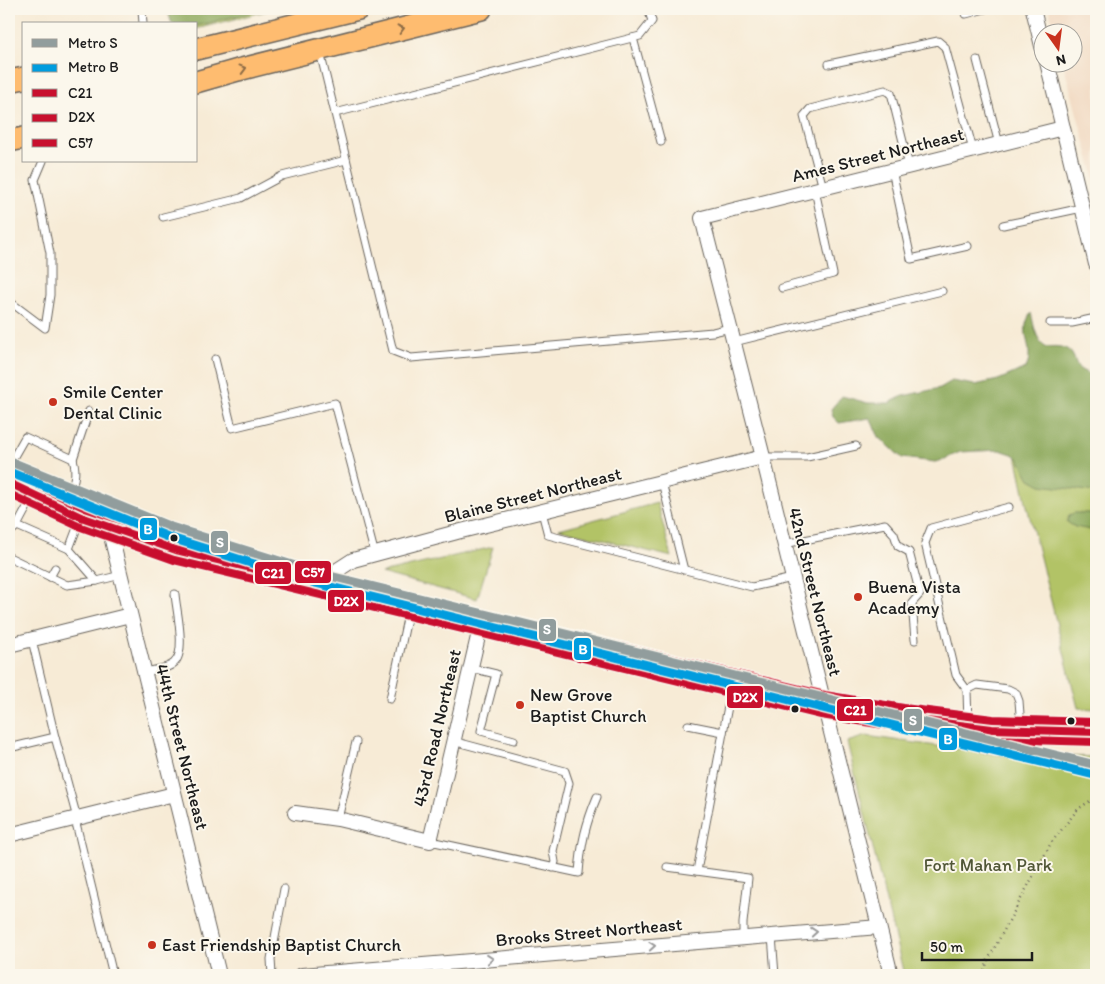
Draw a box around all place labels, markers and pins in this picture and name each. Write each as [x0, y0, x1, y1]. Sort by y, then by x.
place label: Smile Center Dental Clinic [63, 381, 163, 424]
marker: Smile Center Dental Clinic [47, 396, 59, 408]
unlabelled marker [169, 533, 179, 543]
place label: Buena Vista Academy [868, 576, 961, 619]
marker: Buena Vista Academy [852, 591, 864, 603]
place label: New Grove Baptist Church [530, 684, 646, 727]
marker: New Grove Baptist Church [514, 699, 526, 711]
unlabelled marker [790, 704, 800, 714]
unlabelled marker [1066, 716, 1076, 726]
place label: East Friendship Baptist Church [162, 934, 401, 956]
marker: East Friendship Baptist Church [146, 939, 158, 951]

